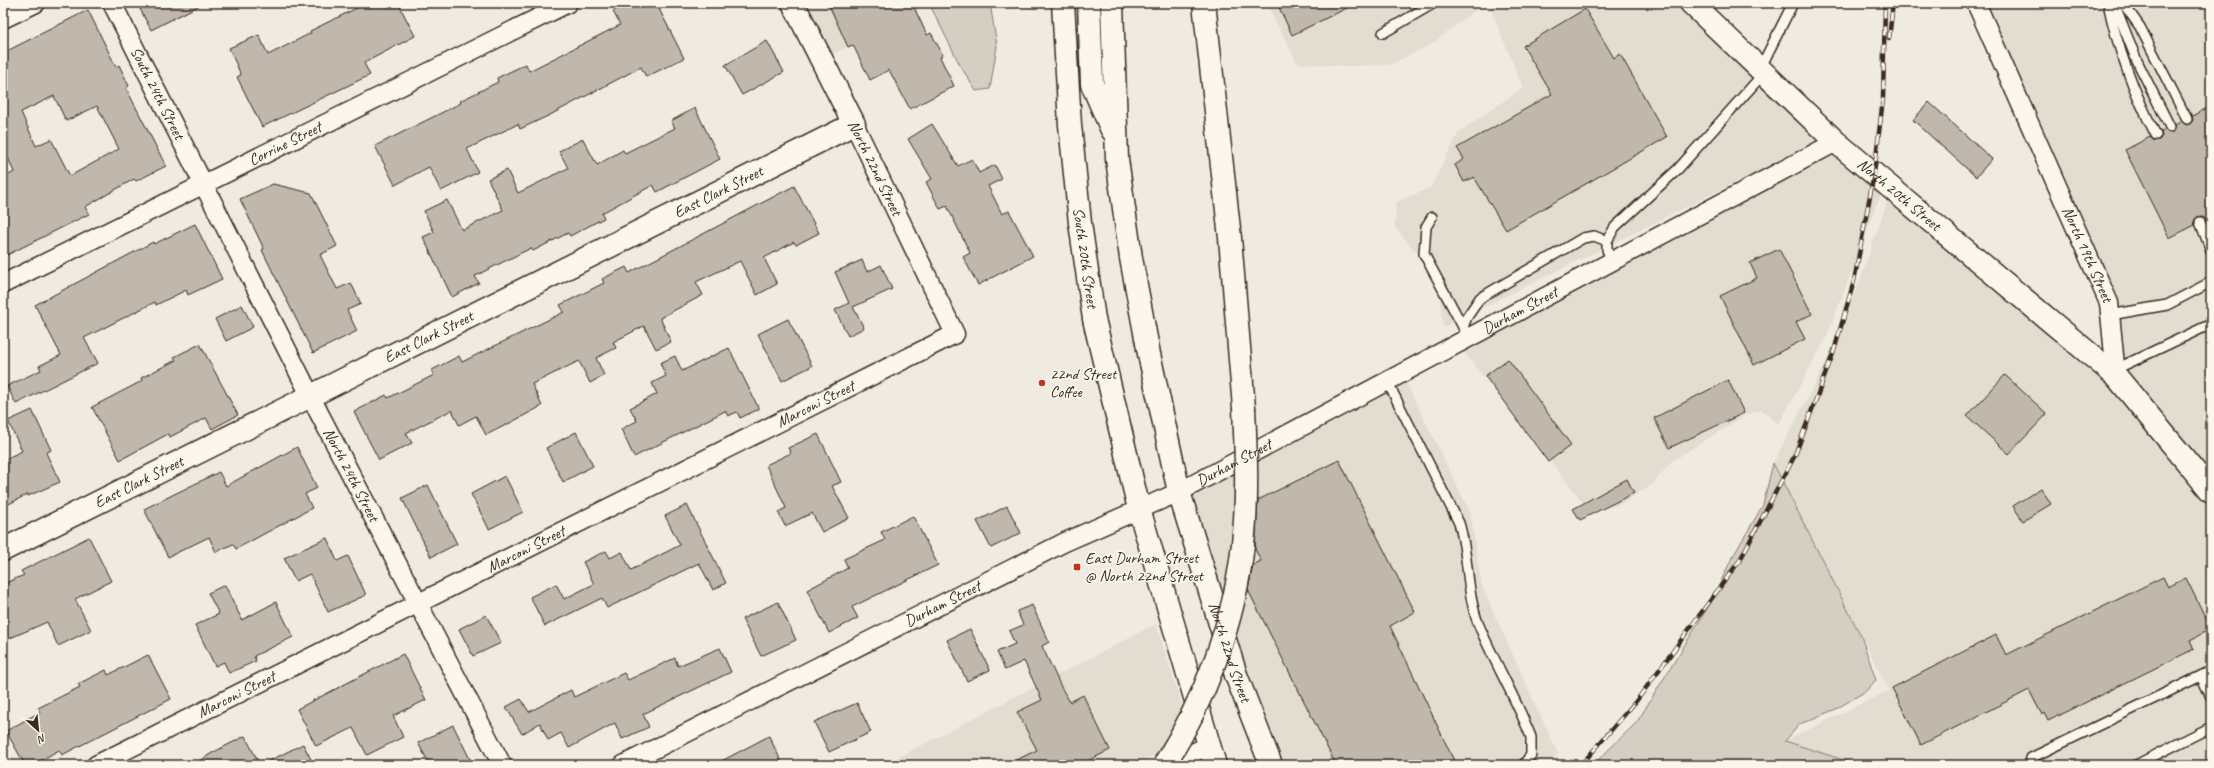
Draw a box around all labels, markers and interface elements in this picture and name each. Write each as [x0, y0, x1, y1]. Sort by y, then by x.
street label: South 24th Street [126, 44, 190, 144]
street label: Corrine Street [245, 116, 327, 170]
street label: North 22nd Street [843, 117, 907, 221]
street label: North 20th Street [1853, 154, 1946, 236]
street label: East Clark Street [671, 161, 768, 223]
street label: North 19th Street [2057, 203, 2118, 307]
street label: South 20th Street [1069, 207, 1103, 311]
street label: Durham Street [1479, 281, 1563, 338]
street label: East Clark Street [381, 306, 478, 368]
place label: 22nd Street Coffee [1050, 364, 1118, 402]
street label: Marconi Street [773, 375, 860, 432]
marker: 22nd Street Coffee [1037, 378, 1047, 388]
street label: North 24th Street [319, 425, 385, 527]
street label: Durham Street [1193, 433, 1278, 491]
street label: East Clark Street [91, 451, 188, 513]
street label: Marconi Street [484, 520, 571, 577]
place label: East Durham Street @ North 22nd Street [1085, 548, 1205, 586]
marker: East Durham Street @ North 22nd Street [1072, 562, 1082, 572]
street label: Durham Street [901, 575, 986, 631]
street label: North 22nd Street [1204, 600, 1256, 707]
street label: Marconi Street [194, 665, 281, 722]
north arrow [18, 710, 58, 750]
text: N [34, 731, 49, 748]

